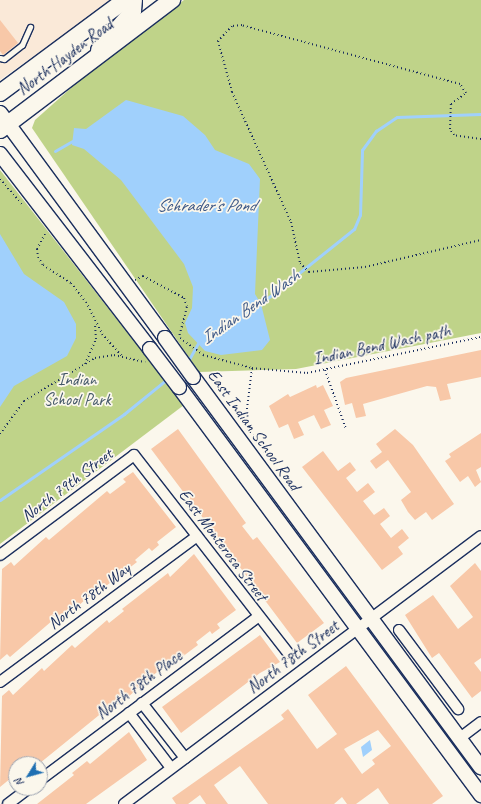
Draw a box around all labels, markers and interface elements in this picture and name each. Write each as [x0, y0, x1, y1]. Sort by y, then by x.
street label: North Hayden Road [13, 14, 117, 100]
water label: Schrader's Pond [157, 194, 255, 216]
water label: Indian Bend Wash [197, 265, 303, 349]
street label: Indian Bend Wash path [311, 320, 453, 370]
street label: East Indian School Road [203, 366, 305, 494]
park label: Indian School Park [43, 370, 111, 410]
street label: North 79th Street [17, 444, 117, 526]
street label: East Monterosa Street [174, 485, 272, 605]
street label: North 78th Way [44, 558, 134, 634]
street label: North 78th Street [243, 616, 343, 698]
street label: North 78th Place [92, 646, 186, 724]
north arrow [8, 756, 48, 796]
text: N [12, 776, 27, 790]

